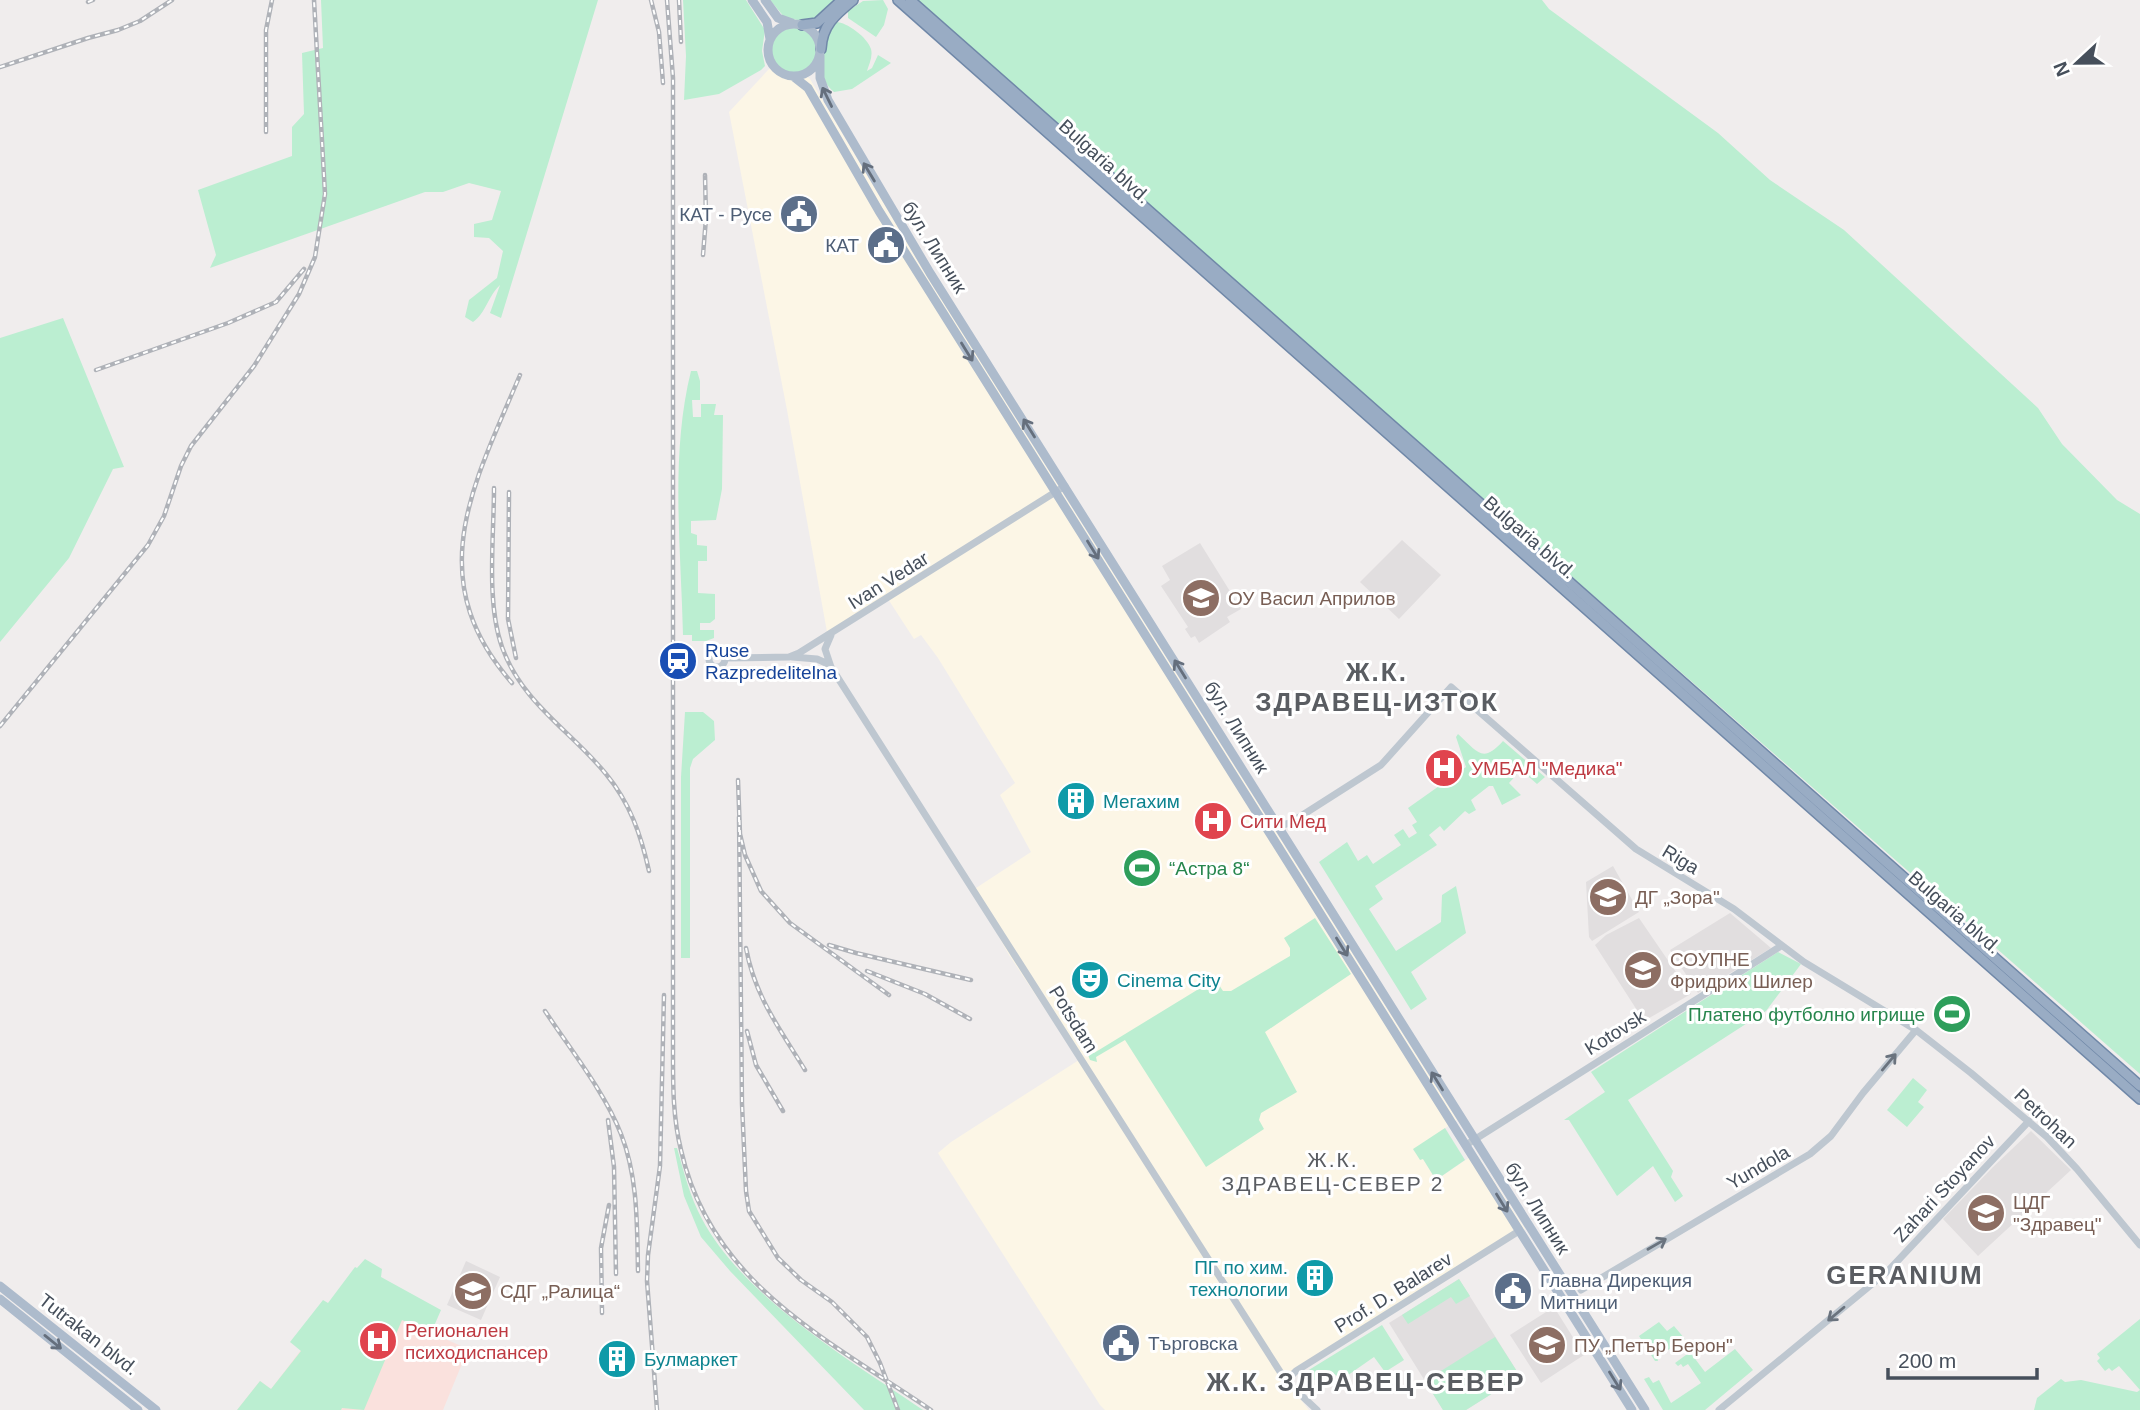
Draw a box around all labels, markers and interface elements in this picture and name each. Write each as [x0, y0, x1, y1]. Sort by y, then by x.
north arrow [2042, 28, 2112, 98]
text: N [2049, 59, 2074, 79]
one-way arrow [820, 87, 834, 108]
street label: Bulgaria blvd. [1055, 115, 1154, 208]
one-way arrow [862, 163, 876, 183]
public building icon: КАТ - Русе [778, 193, 820, 235]
street label: бул. Липник [898, 198, 971, 298]
place label: КАТ - Русе [679, 204, 772, 225]
public building icon: КАТ [865, 224, 907, 266]
place label: КАТ [825, 235, 859, 256]
one-way arrow [961, 341, 975, 361]
one-way arrow [1021, 419, 1035, 439]
street label: Bulgaria blvd. [1479, 492, 1580, 583]
one-way arrow [1085, 540, 1100, 559]
street label: Ivan Vedar [844, 547, 933, 613]
school or university icon: ОУ Васил Априлов [1180, 577, 1222, 619]
place label: ОУ Васил Априлов [1228, 588, 1396, 609]
station icon: Ruse Razpredelitelna [657, 640, 699, 682]
place label: Ruse Razpredelitelna [705, 640, 837, 683]
district label: Ж.К. ЗДРАВЕЦ-ИЗТОК [1255, 657, 1499, 717]
one-way arrow [1172, 660, 1186, 680]
street label: бул. Липник [1200, 678, 1273, 778]
hospital icon: УМБАЛ "Медика" [1423, 747, 1465, 789]
place label: УМБАЛ "Медика" [1471, 758, 1622, 779]
building icon: Мегахим [1055, 780, 1097, 822]
place label: Мегахим [1103, 791, 1180, 812]
hospital icon: Сити Мед [1192, 800, 1234, 842]
place label: Сити Мед [1240, 811, 1326, 832]
street label: Riga [1659, 840, 1703, 879]
sports icon: “Астра 8“ [1121, 847, 1163, 889]
place label: “Астра 8“ [1169, 858, 1250, 879]
street label: Bulgaria blvd. [1904, 867, 2005, 958]
school or university icon: ДГ „Зора" [1587, 876, 1629, 918]
place label: ДГ „Зора" [1635, 887, 1720, 908]
one-way arrow [1335, 936, 1349, 956]
school or university icon: СОУПНЕ Фридрих Шилер [1622, 949, 1664, 991]
place label: СОУПНЕ Фридрих Шилер [1670, 949, 1813, 992]
theatre icon: Cinema City [1069, 959, 1111, 1001]
place label: Cinema City [1117, 970, 1221, 991]
street label: Potsdam [1045, 982, 1102, 1057]
sports icon: Платено футболно игрище [1931, 993, 1973, 1035]
place label: Платено футболно игрище [1688, 1004, 1925, 1025]
street label: Kotovsk [1581, 1005, 1650, 1059]
one-way arrow [1881, 1053, 1897, 1071]
one-way arrow [1430, 1071, 1444, 1091]
street label: Petrohan [2010, 1084, 2081, 1152]
street label: Zahari Stoyanov [1890, 1130, 2000, 1246]
street label: Yundola [1723, 1141, 1794, 1194]
district label: Ж.К. ЗДРАВЕЦ-СЕВЕР 2 [1222, 1148, 1444, 1195]
street label: бул. Липник [1501, 1159, 1574, 1259]
school or university icon: ЦДГ "Здравец" [1965, 1192, 2007, 1234]
place label: ЦДГ "Здравец" [2013, 1192, 2102, 1235]
one-way arrow [1494, 1193, 1509, 1212]
one-way arrow [1647, 1237, 1667, 1251]
street label: Prof. D. Balarev [1331, 1248, 1456, 1337]
place label: ПГ по хим. технологии [1189, 1257, 1288, 1300]
building icon: ПГ по хим. технологии [1294, 1257, 1336, 1299]
district label: GERANIUM [1826, 1260, 1984, 1290]
school or university icon: СДГ „Ралица“ [452, 1270, 494, 1312]
public building icon: Главна Дирекция Митници [1492, 1270, 1534, 1312]
place label: Главна Дирекция Митници [1540, 1270, 1692, 1313]
place label: СДГ „Ралица“ [500, 1281, 620, 1302]
street label: Tutrakan blvd. [35, 1289, 142, 1380]
one-way arrow [1828, 1306, 1846, 1321]
hospital icon: Регионален психодиспансер [357, 1320, 399, 1362]
place label: Регионален психодиспансер [405, 1320, 548, 1363]
public building icon: Търговска [1100, 1322, 1142, 1364]
school or university icon: ПУ „Петър Берон" [1526, 1324, 1568, 1366]
place label: Търговска [1148, 1333, 1238, 1354]
one-way arrow [44, 1334, 62, 1349]
place label: ПУ „Петър Берон" [1574, 1335, 1733, 1356]
scale bar [1888, 1336, 2037, 1380]
building icon: Булмаркет [596, 1338, 638, 1380]
place label: Булмаркет [644, 1349, 738, 1370]
text: 200 m [1898, 1349, 1956, 1372]
district label: Ж.К. ЗДРАВЕЦ-СЕВЕР [1205, 1367, 1526, 1397]
one-way arrow [1608, 1371, 1622, 1391]

